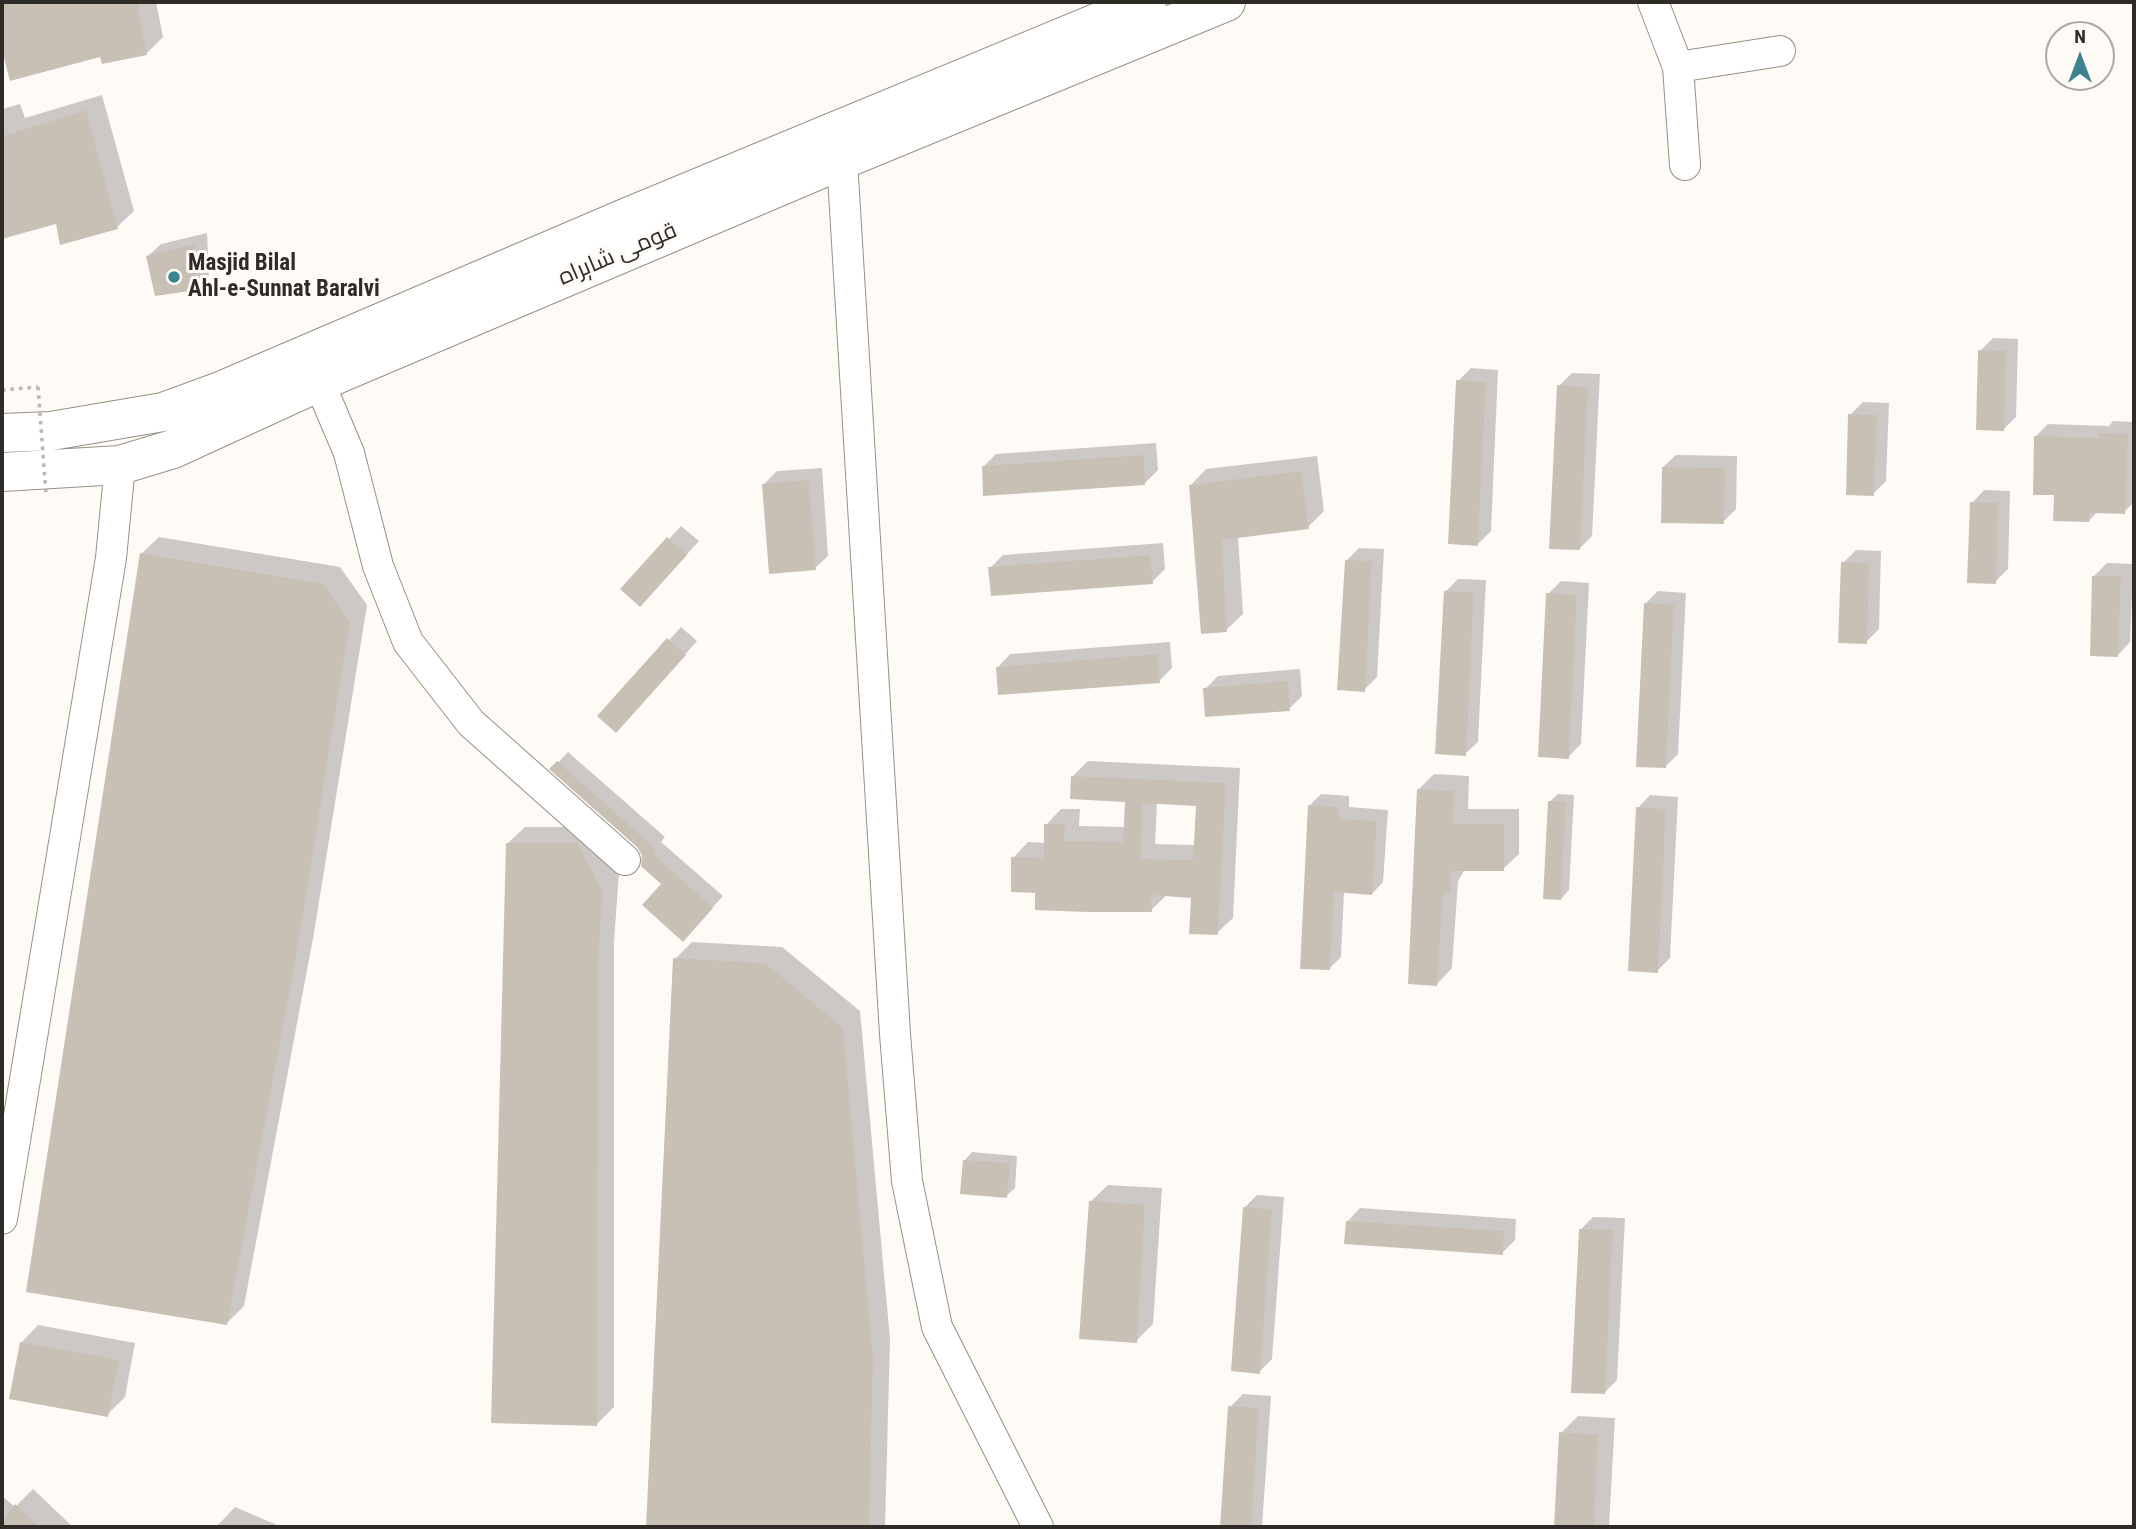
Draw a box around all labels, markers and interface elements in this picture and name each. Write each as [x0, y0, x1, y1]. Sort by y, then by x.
north arrow [2045, 21, 2115, 91]
text: N [2074, 25, 2086, 48]
street label: قومی شاہراہ [555, 218, 681, 292]
place label: Masjid Bilal Ahl-e-Sunnat Baralvi [188, 250, 380, 304]
marker: Masjid Bilal Ahl-e-Sunnat Baralvi [166, 269, 182, 285]

